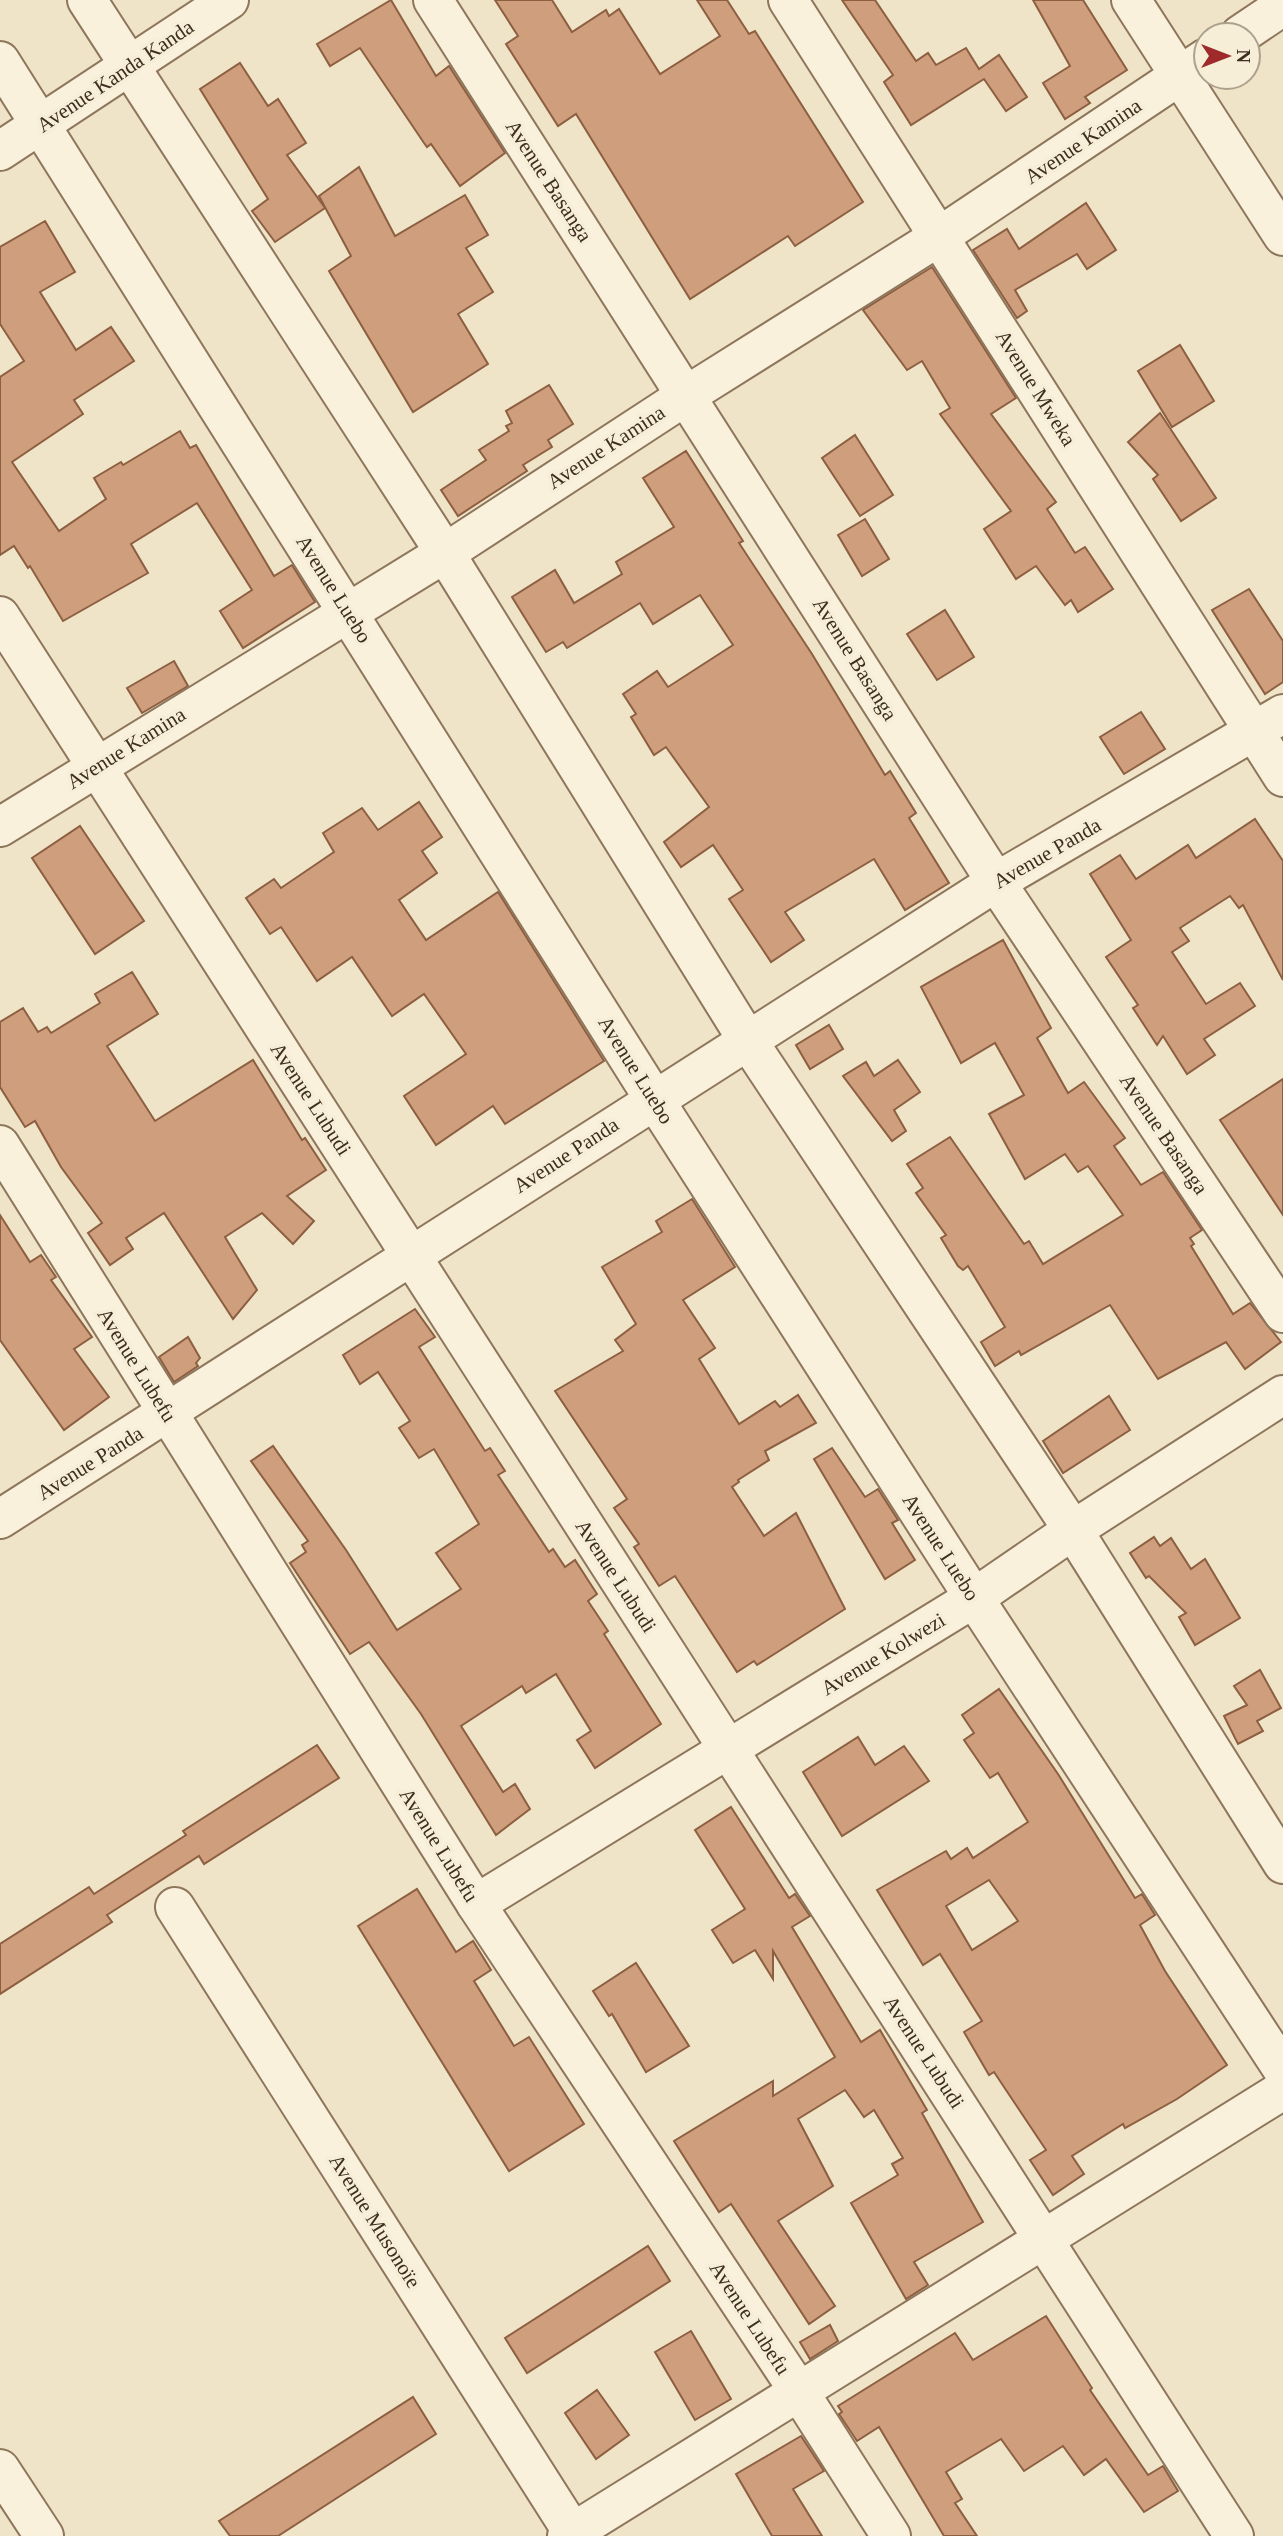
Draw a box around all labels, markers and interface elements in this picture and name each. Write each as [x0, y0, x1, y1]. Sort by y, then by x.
street label: Avenue Kanda Kanda [32, 14, 198, 137]
north arrow [1192, 21, 1262, 91]
text: N [1233, 49, 1254, 63]
street label: Avenue Kamina [1020, 93, 1146, 189]
street label: Avenue Basanga [501, 116, 598, 247]
street label: Avenue Mweka [991, 326, 1082, 451]
street label: Avenue Kamina [543, 400, 670, 494]
street label: Avenue Luebo [291, 531, 377, 647]
street label: Avenue Basanga [808, 593, 903, 725]
street label: Avenue Kamina [62, 702, 190, 794]
street label: Avenue Panda [989, 812, 1106, 893]
street label: Avenue Luebo [593, 1012, 679, 1128]
street label: Avenue Lubudi [266, 1038, 356, 1160]
street label: Avenue Basanga [1115, 1069, 1214, 1199]
street label: Avenue Panda [509, 1112, 624, 1198]
street label: Avenue Lubefu [92, 1304, 182, 1427]
street label: Avenue Panda [33, 1421, 148, 1505]
street label: Avenue Luebo [898, 1489, 984, 1605]
street label: Avenue Lubudi [571, 1515, 661, 1637]
street label: Avenue Kolwezi [817, 1608, 949, 1700]
street label: Avenue Lubefu [394, 1784, 484, 1907]
street label: Avenue Lubudi [879, 1991, 969, 2113]
street label: Avenue Musonoïe [324, 2150, 426, 2292]
street label: Avenue Lubefu [705, 2257, 796, 2379]

